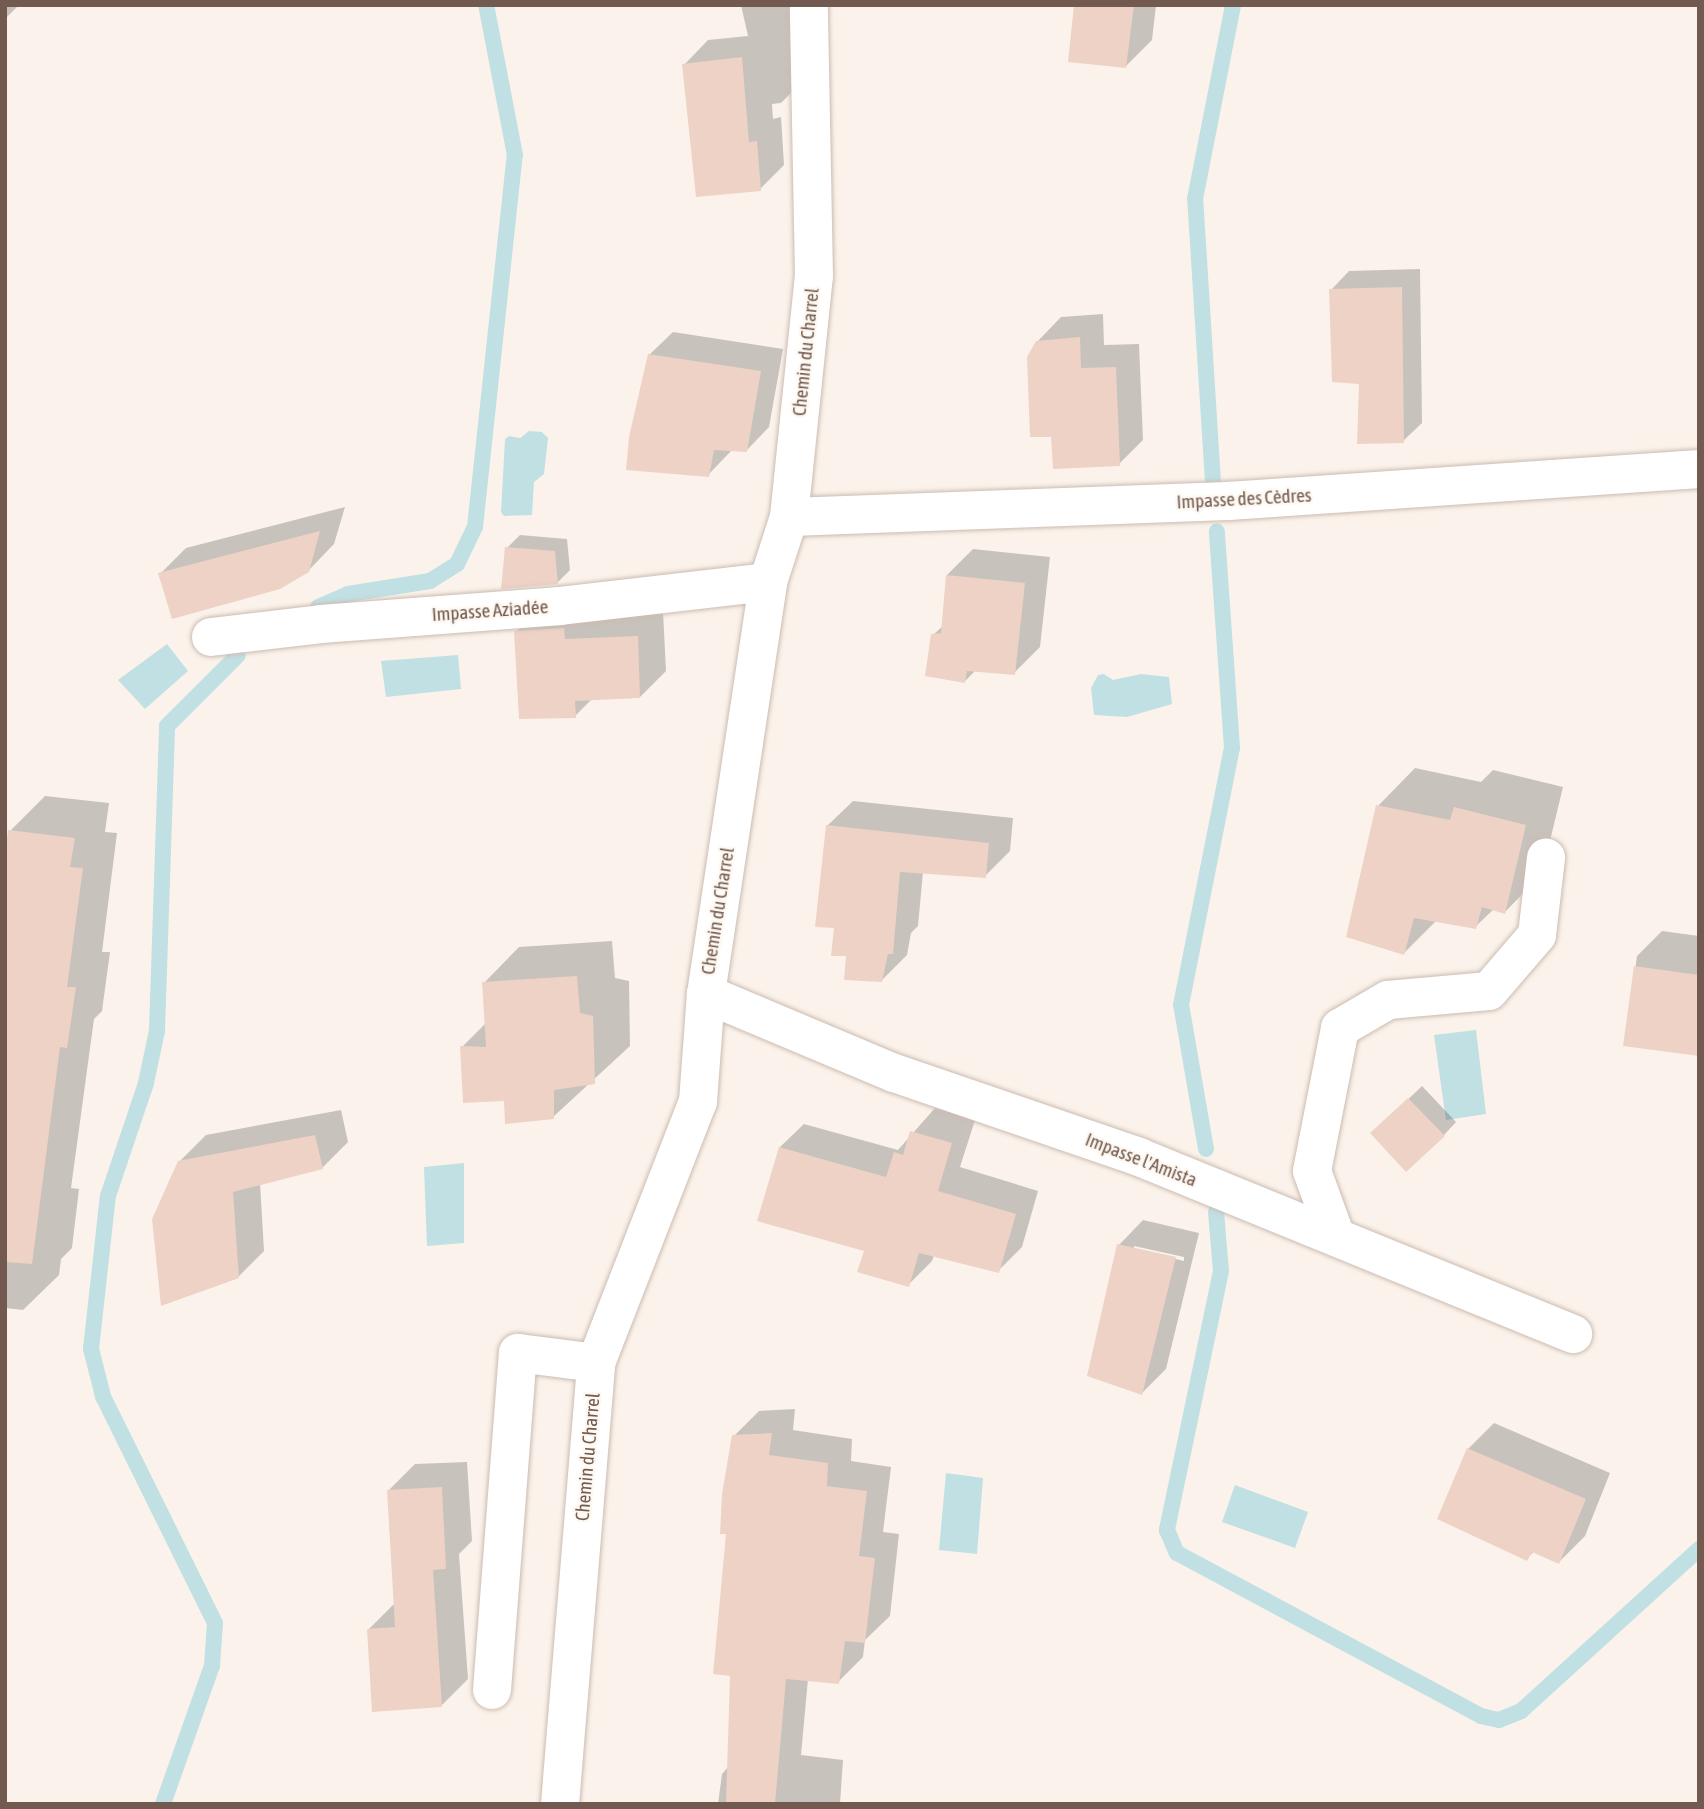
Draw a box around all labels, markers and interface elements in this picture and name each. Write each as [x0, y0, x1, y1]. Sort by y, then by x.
street label: Chemin du Charrel [788, 287, 824, 417]
street label: Impasse des Cèdres [1176, 484, 1312, 514]
street label: Impasse Aziadée [431, 596, 549, 626]
street label: Chemin du Charrel [697, 846, 739, 976]
street label: Impasse l'Amista [1082, 1128, 1200, 1192]
street label: Chemin du Charrel [571, 1392, 605, 1522]

